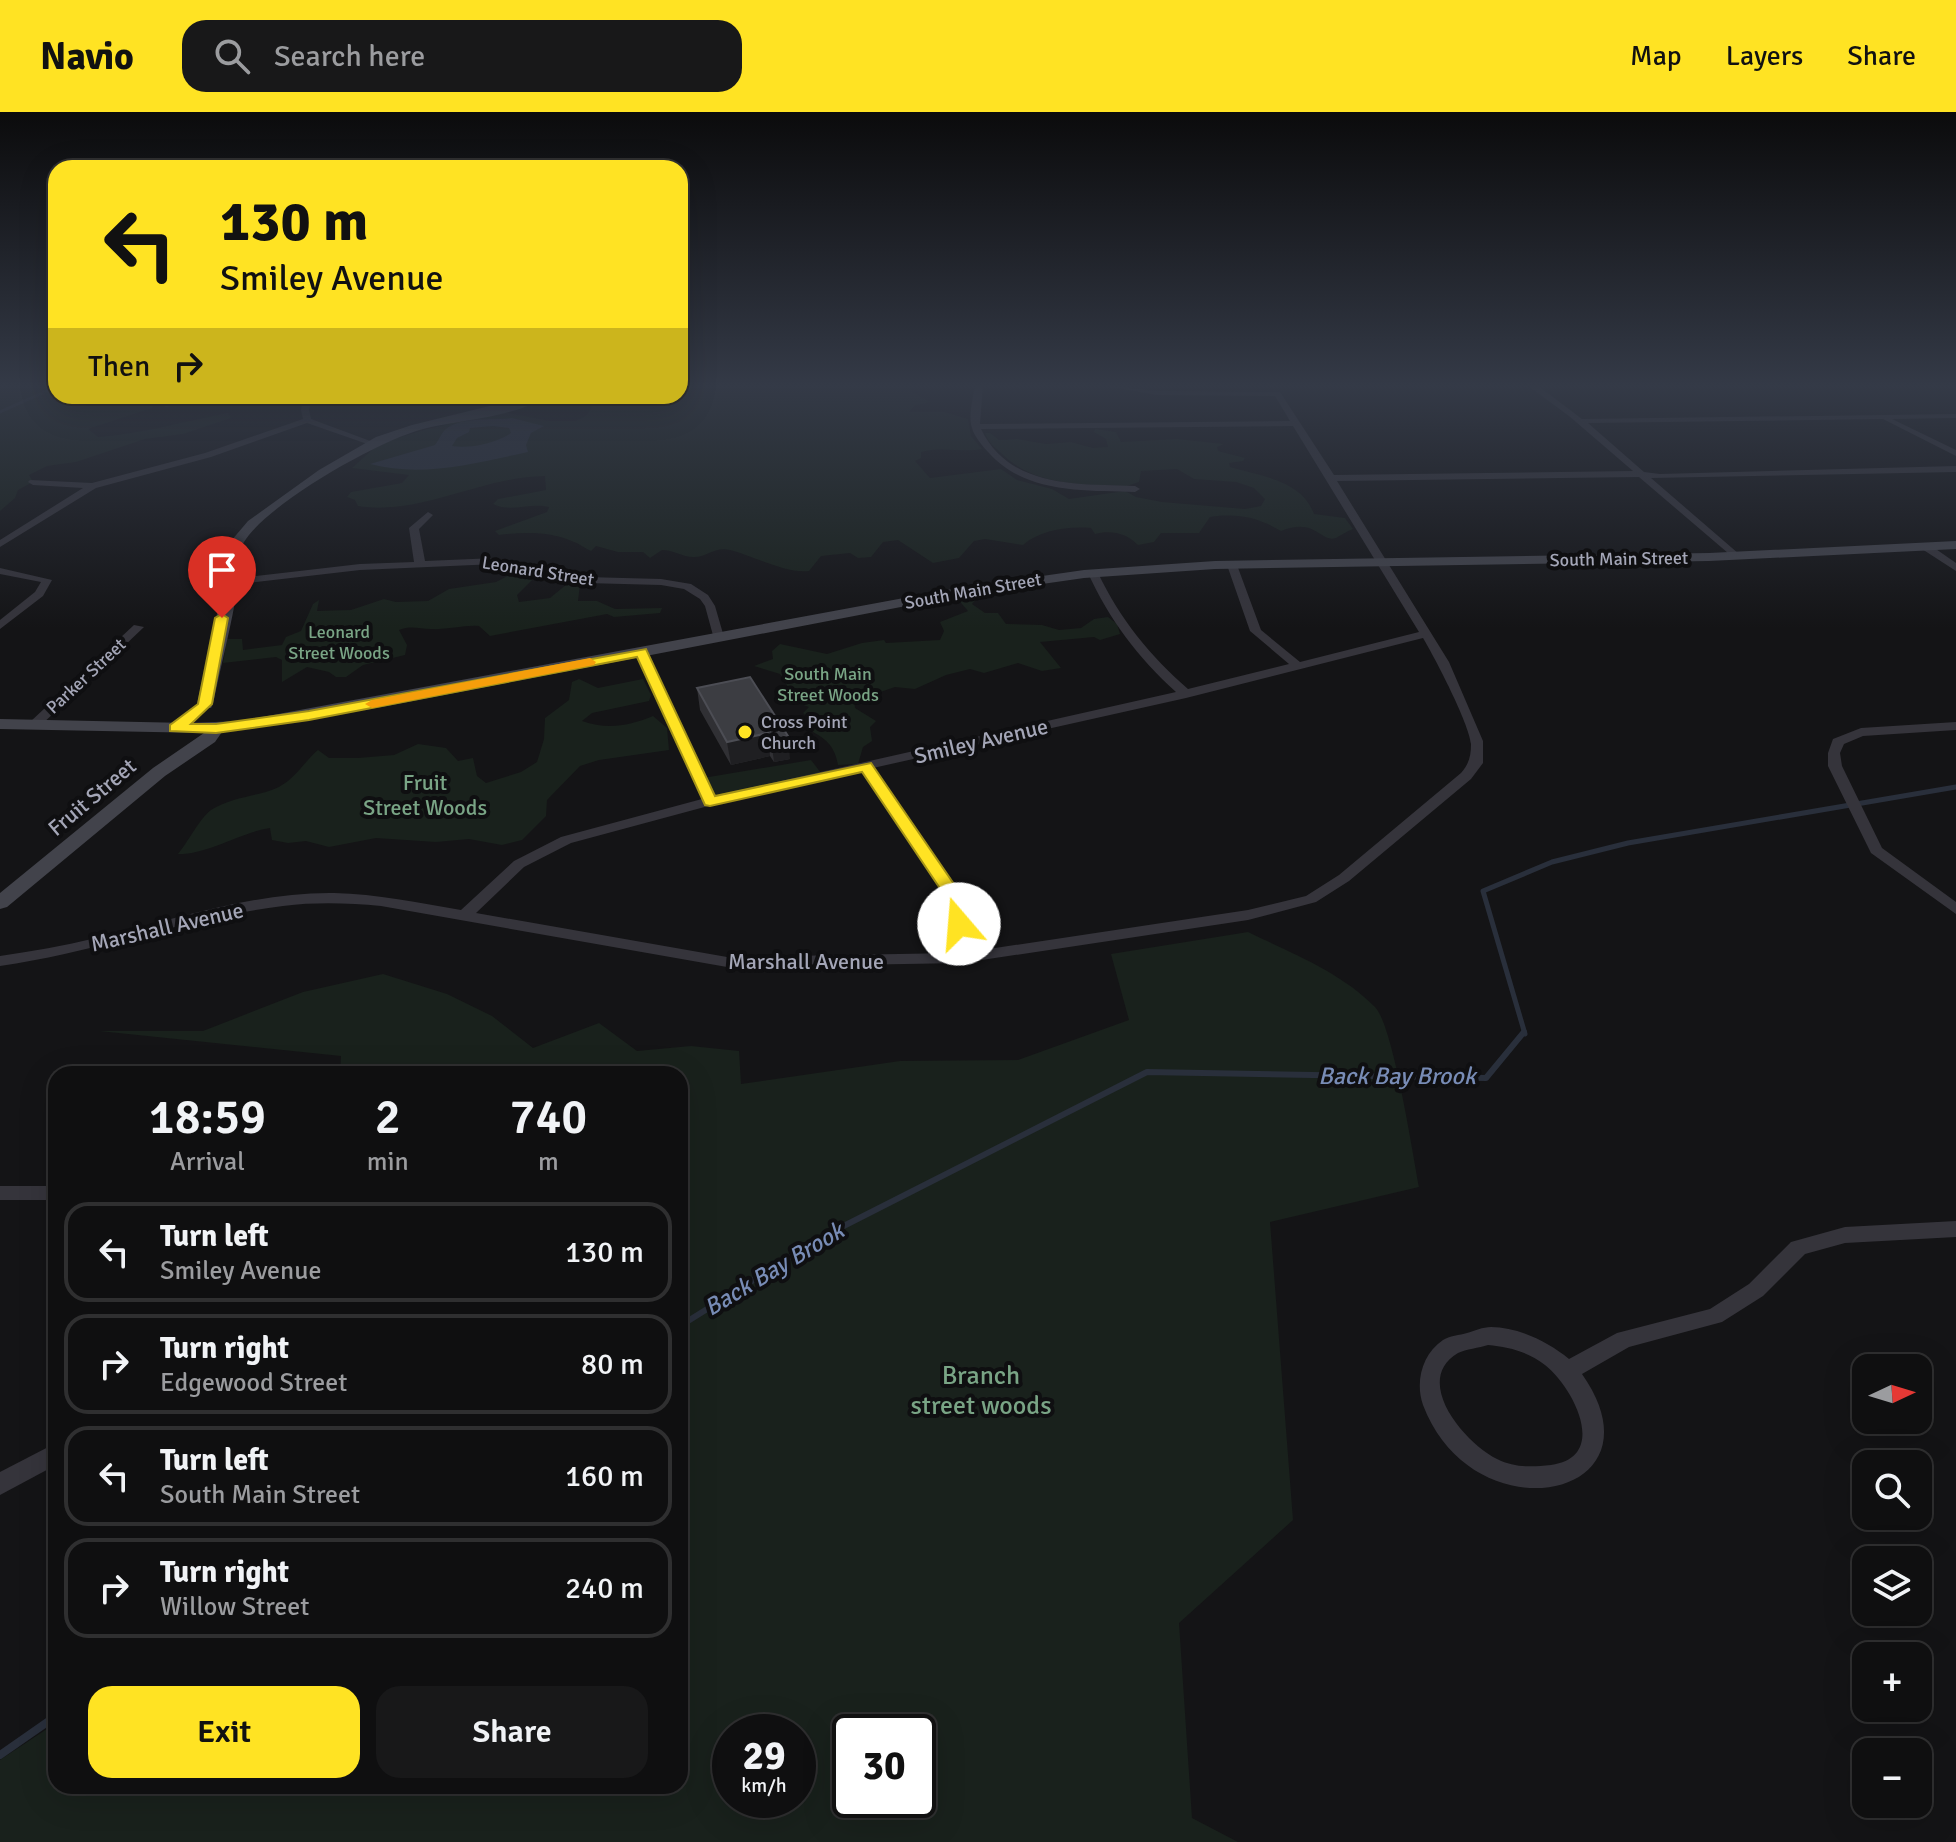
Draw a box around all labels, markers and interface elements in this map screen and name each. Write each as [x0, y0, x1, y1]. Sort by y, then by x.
search box [182, 20, 742, 92]
text: Navio [40, 33, 134, 80]
icon: search [210, 34, 254, 78]
text: Search here [274, 38, 425, 75]
text: Map [1630, 39, 1682, 73]
text: Layers [1726, 39, 1803, 73]
text: Share [1847, 39, 1916, 73]
text: 130 m [220, 187, 368, 256]
icon: left [88, 192, 192, 296]
text: Smiley Avenue [220, 256, 444, 301]
icon: right [166, 344, 210, 388]
text: Then [88, 348, 150, 385]
pin [188, 536, 256, 618]
street label: South Main Street [1550, 547, 1688, 571]
icon: arrive [200, 548, 244, 592]
street label: Leonard Street [480, 551, 596, 591]
street label: South Main Street [903, 568, 1043, 614]
park label: Leonard Street Woods [288, 621, 390, 664]
street label: Parker Street [42, 634, 130, 718]
park label: South Main Street Woods [777, 663, 879, 706]
place label: Cross Point Church [761, 711, 847, 754]
street label: Smiley Avenue [911, 712, 1051, 770]
marker: Cross Point Church [736, 723, 754, 741]
street label: Fruit Street [42, 752, 142, 842]
park label: Fruit Street Woods [363, 769, 487, 821]
position arrow [917, 882, 1001, 966]
street label: Marshall Avenue [88, 896, 246, 958]
street label: Marshall Avenue [728, 948, 884, 975]
water label: Back Bay Brook [1318, 1061, 1478, 1091]
text: 18:59 [149, 1088, 266, 1147]
text: 2 [375, 1088, 401, 1147]
text: 740 [509, 1088, 587, 1147]
text: Arrival [170, 1146, 245, 1178]
text: min [367, 1146, 409, 1178]
text: m [538, 1146, 559, 1178]
water label: Back Bay Brook [699, 1215, 851, 1322]
text: Turn left [160, 1218, 269, 1255]
icon: left [92, 1230, 136, 1274]
text: 130 m [565, 1234, 644, 1271]
text: Smiley Avenue [160, 1255, 321, 1287]
text: Turn right [160, 1330, 289, 1367]
icon: right [92, 1342, 136, 1386]
text: 80 m [581, 1346, 644, 1383]
north arrow [1852, 1354, 1932, 1434]
map controls [1852, 1354, 1932, 1818]
park label: Branch street woods [910, 1360, 1052, 1422]
text: Edgewood Street [160, 1367, 347, 1399]
text: Turn left [160, 1442, 269, 1479]
button: search [1852, 1450, 1932, 1530]
icon: left [92, 1454, 136, 1498]
text: 160 m [565, 1458, 644, 1495]
text: South Main Street [160, 1479, 360, 1511]
button: layers [1852, 1546, 1932, 1626]
text: Turn right [160, 1554, 289, 1591]
icon: right [92, 1566, 136, 1610]
text: 240 m [565, 1570, 644, 1607]
text: Willow Street [160, 1591, 309, 1623]
button: + [1852, 1642, 1932, 1722]
button: Exit [88, 1686, 360, 1778]
button: Share [376, 1686, 648, 1778]
speed limit sign: 30 [832, 1714, 936, 1818]
text: 29 [742, 1731, 786, 1781]
button: − [1852, 1738, 1932, 1818]
text: km/h [741, 1773, 787, 1798]

